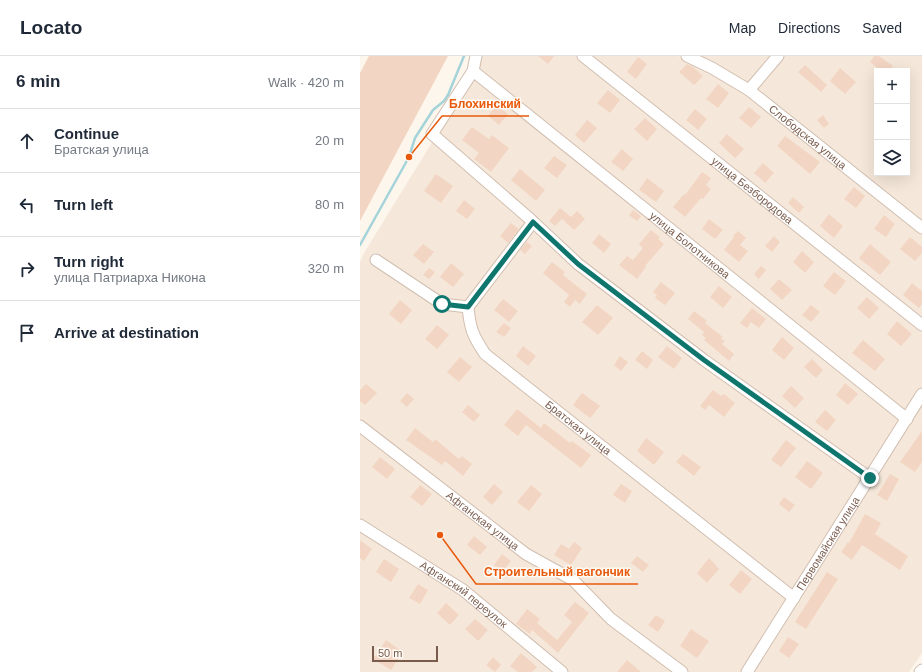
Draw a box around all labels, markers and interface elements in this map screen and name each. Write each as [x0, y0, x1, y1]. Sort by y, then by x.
text: Locato [20, 17, 82, 38]
text: Map [729, 20, 756, 36]
text: Directions [778, 20, 840, 36]
text: Saved [862, 20, 902, 36]
map controls [874, 68, 910, 176]
button: + [874, 68, 910, 104]
text: 6 min [16, 72, 60, 91]
text: Walk · 420 m [268, 75, 344, 90]
callout: Блохинский [442, 92, 529, 116]
text: Блохинский [449, 97, 521, 111]
street label: Слободская улица [767, 103, 849, 172]
button: − [874, 104, 910, 140]
text: Continue [54, 125, 119, 142]
icon: ahead [16, 130, 38, 152]
text: 20 m [315, 133, 344, 148]
button: layers [874, 140, 910, 176]
text: Братская улица [54, 142, 149, 157]
street label: улица Безбородова [709, 154, 796, 227]
icon: left [16, 194, 38, 216]
text: Turn left [54, 196, 113, 213]
text: 80 m [315, 197, 344, 212]
street label: улица Болотникова [647, 209, 733, 281]
text: Turn right [54, 253, 124, 270]
icon: right [16, 258, 38, 280]
text: 320 m [308, 261, 344, 276]
text: улица Патриарха Никона [54, 270, 206, 285]
route start [433, 295, 451, 313]
icon: arrive [16, 322, 38, 344]
text: Arrive at destination [54, 324, 199, 341]
street label: Братская улица [543, 398, 614, 458]
route end [861, 469, 879, 487]
street label: Афганская улица [444, 489, 522, 553]
street label: Первомайская улица [794, 494, 862, 592]
street label: Афганский переулок [418, 559, 510, 630]
callout: Строительный вагончик [476, 560, 638, 584]
text: Строительный вагончик [484, 565, 631, 579]
scale bar [372, 644, 438, 663]
text: 50 m [378, 647, 402, 659]

